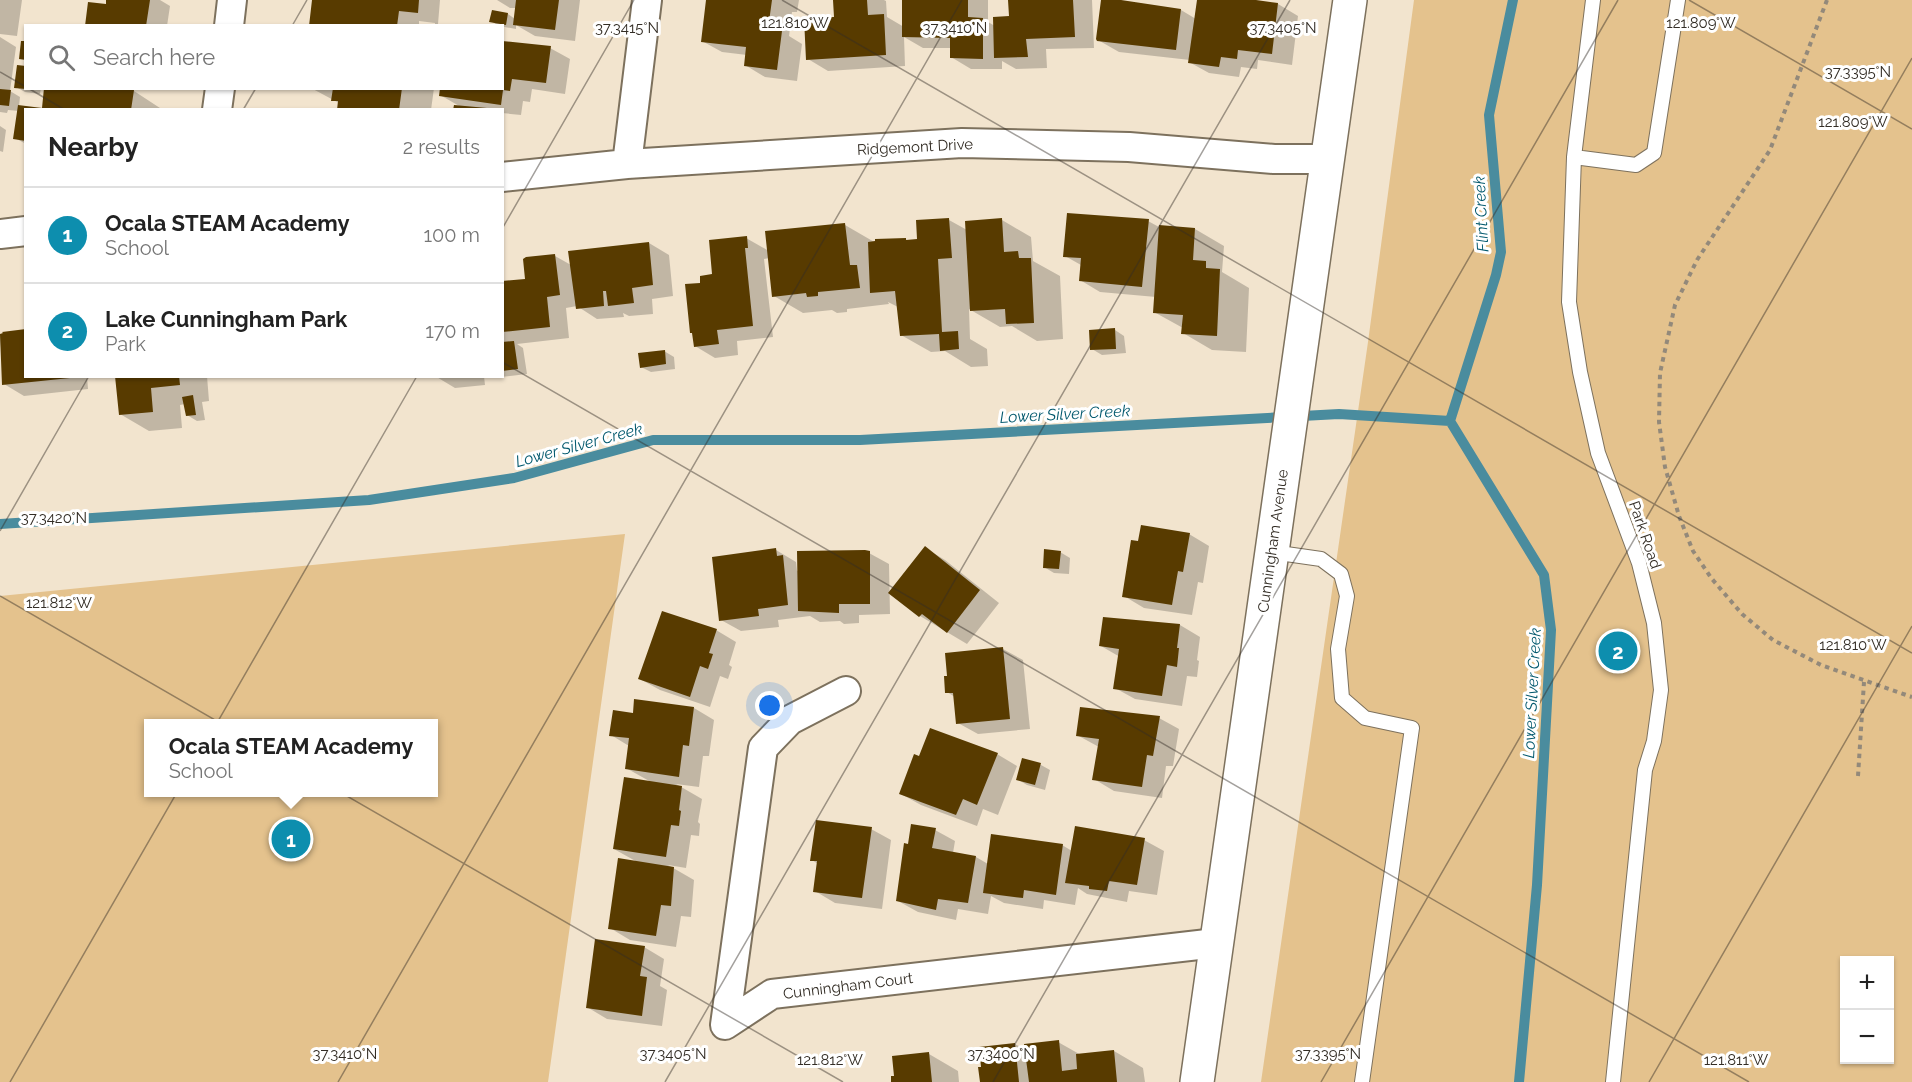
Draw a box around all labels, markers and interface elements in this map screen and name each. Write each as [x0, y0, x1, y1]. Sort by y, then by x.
text: 121.810°W [761, 14, 829, 32]
text: 121.809°W [1666, 14, 1736, 32]
text: 37.3415°N [595, 19, 659, 37]
text: 37.3410°N [923, 19, 987, 37]
text: 37.3405°N [1250, 19, 1316, 37]
search box [24, 24, 504, 90]
icon: search [45, 41, 78, 74]
text: Search here [93, 44, 215, 70]
text: 37.3395°N [1825, 63, 1891, 81]
text: 121.809°W [1818, 113, 1888, 131]
text: Nearby [48, 132, 138, 162]
text: 2 results [403, 135, 480, 159]
street label: Ridgemont Drive [856, 135, 974, 159]
water label: Flint Creek [1469, 175, 1492, 253]
text: Ocala STEAM Academy [105, 210, 350, 236]
text: 1 [63, 223, 72, 247]
text: 100 m [423, 223, 480, 247]
text: School [105, 236, 169, 260]
text: Lake Cunningham Park [105, 306, 347, 332]
text: 2 [62, 319, 73, 343]
text: 170 m [425, 319, 480, 343]
text: Park [105, 332, 146, 356]
water label: Lower Silver Creek [999, 401, 1131, 427]
water label: Lower Silver Creek [513, 419, 645, 471]
street label: Cunningham Avenue [1254, 468, 1292, 614]
street label: Park Road [1625, 499, 1665, 571]
text: 37.3420°N [21, 509, 87, 527]
text: 121.812°W [26, 594, 92, 612]
water label: Lower Silver Creek [1519, 627, 1545, 759]
pin: 2 [1598, 628, 1638, 674]
text: 121.810°W [1819, 636, 1887, 654]
your location [755, 691, 784, 720]
popup [144, 719, 438, 797]
text: Ocala STEAM Academy [169, 733, 413, 759]
text: School [169, 759, 233, 783]
pin: 1 [272, 816, 310, 862]
map controls [1840, 956, 1894, 1064]
button: + [1840, 956, 1894, 1010]
street label: Cunningham Court [782, 969, 914, 1003]
button: − [1840, 1010, 1894, 1064]
text: 37.3410°N [313, 1045, 377, 1063]
text: 37.3405°N [640, 1045, 706, 1063]
text: 37.3400°N [967, 1045, 1035, 1063]
text: 37.3395°N [1295, 1045, 1361, 1063]
text: 121.812°W [797, 1051, 863, 1069]
text: 121.811°W [1704, 1051, 1769, 1069]

